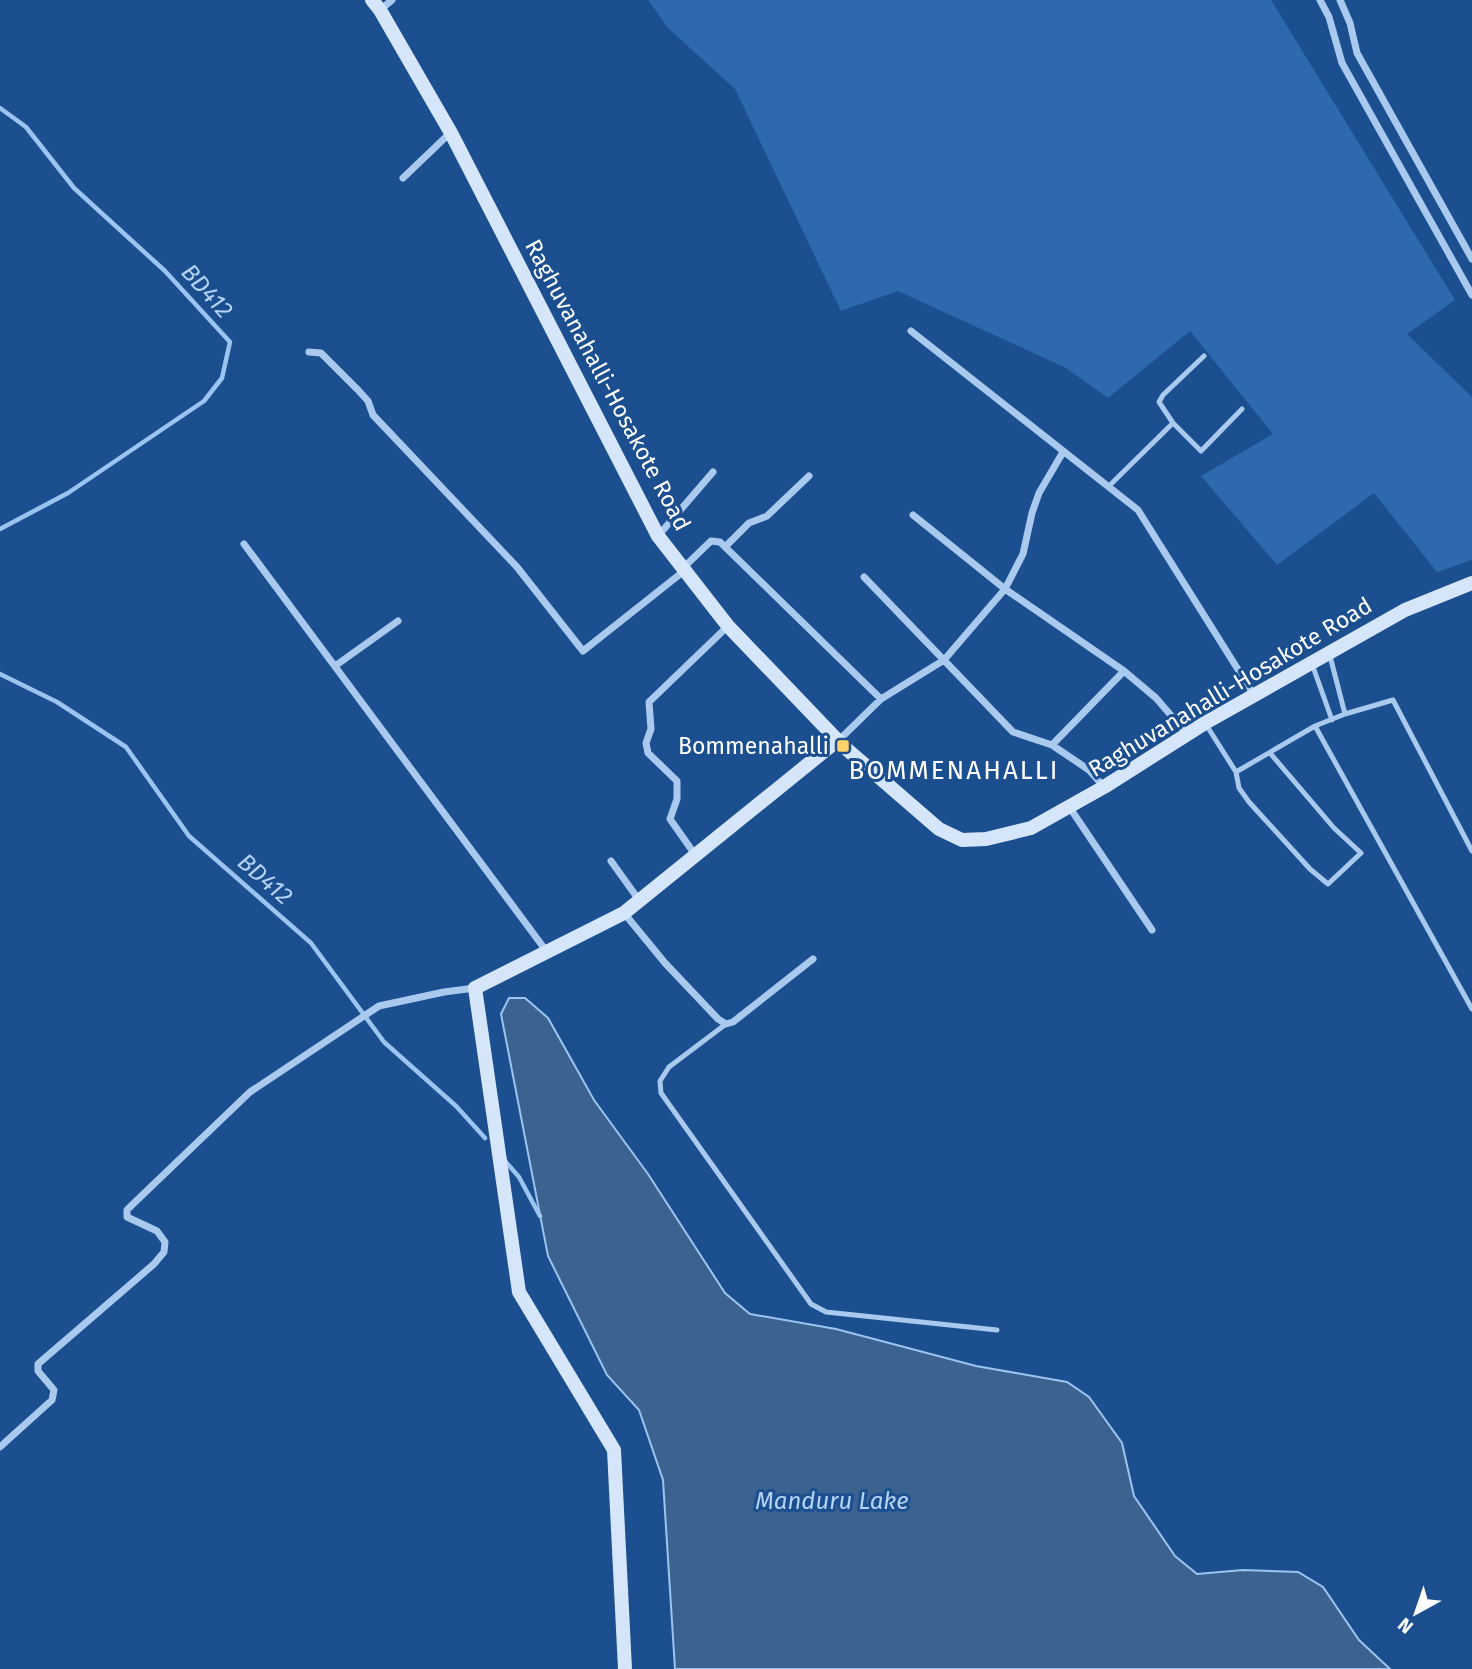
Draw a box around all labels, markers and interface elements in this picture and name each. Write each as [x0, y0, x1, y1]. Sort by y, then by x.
street label: Raghuvanahalli-Hosakote Road [519, 235, 697, 535]
water label: BD412 [175, 258, 239, 324]
street label: Raghuvanahalli-Hosakote Road [1083, 591, 1377, 783]
place label: Bommenahalli [678, 732, 829, 760]
marker: Bommenahalli [835, 738, 851, 754]
district label: BOMMENAHALLI [849, 755, 1059, 786]
water label: BD412 [232, 848, 298, 910]
water label: Manduru Lake [755, 1487, 909, 1515]
north arrow [1381, 1578, 1451, 1648]
text: N [1393, 1613, 1418, 1639]

